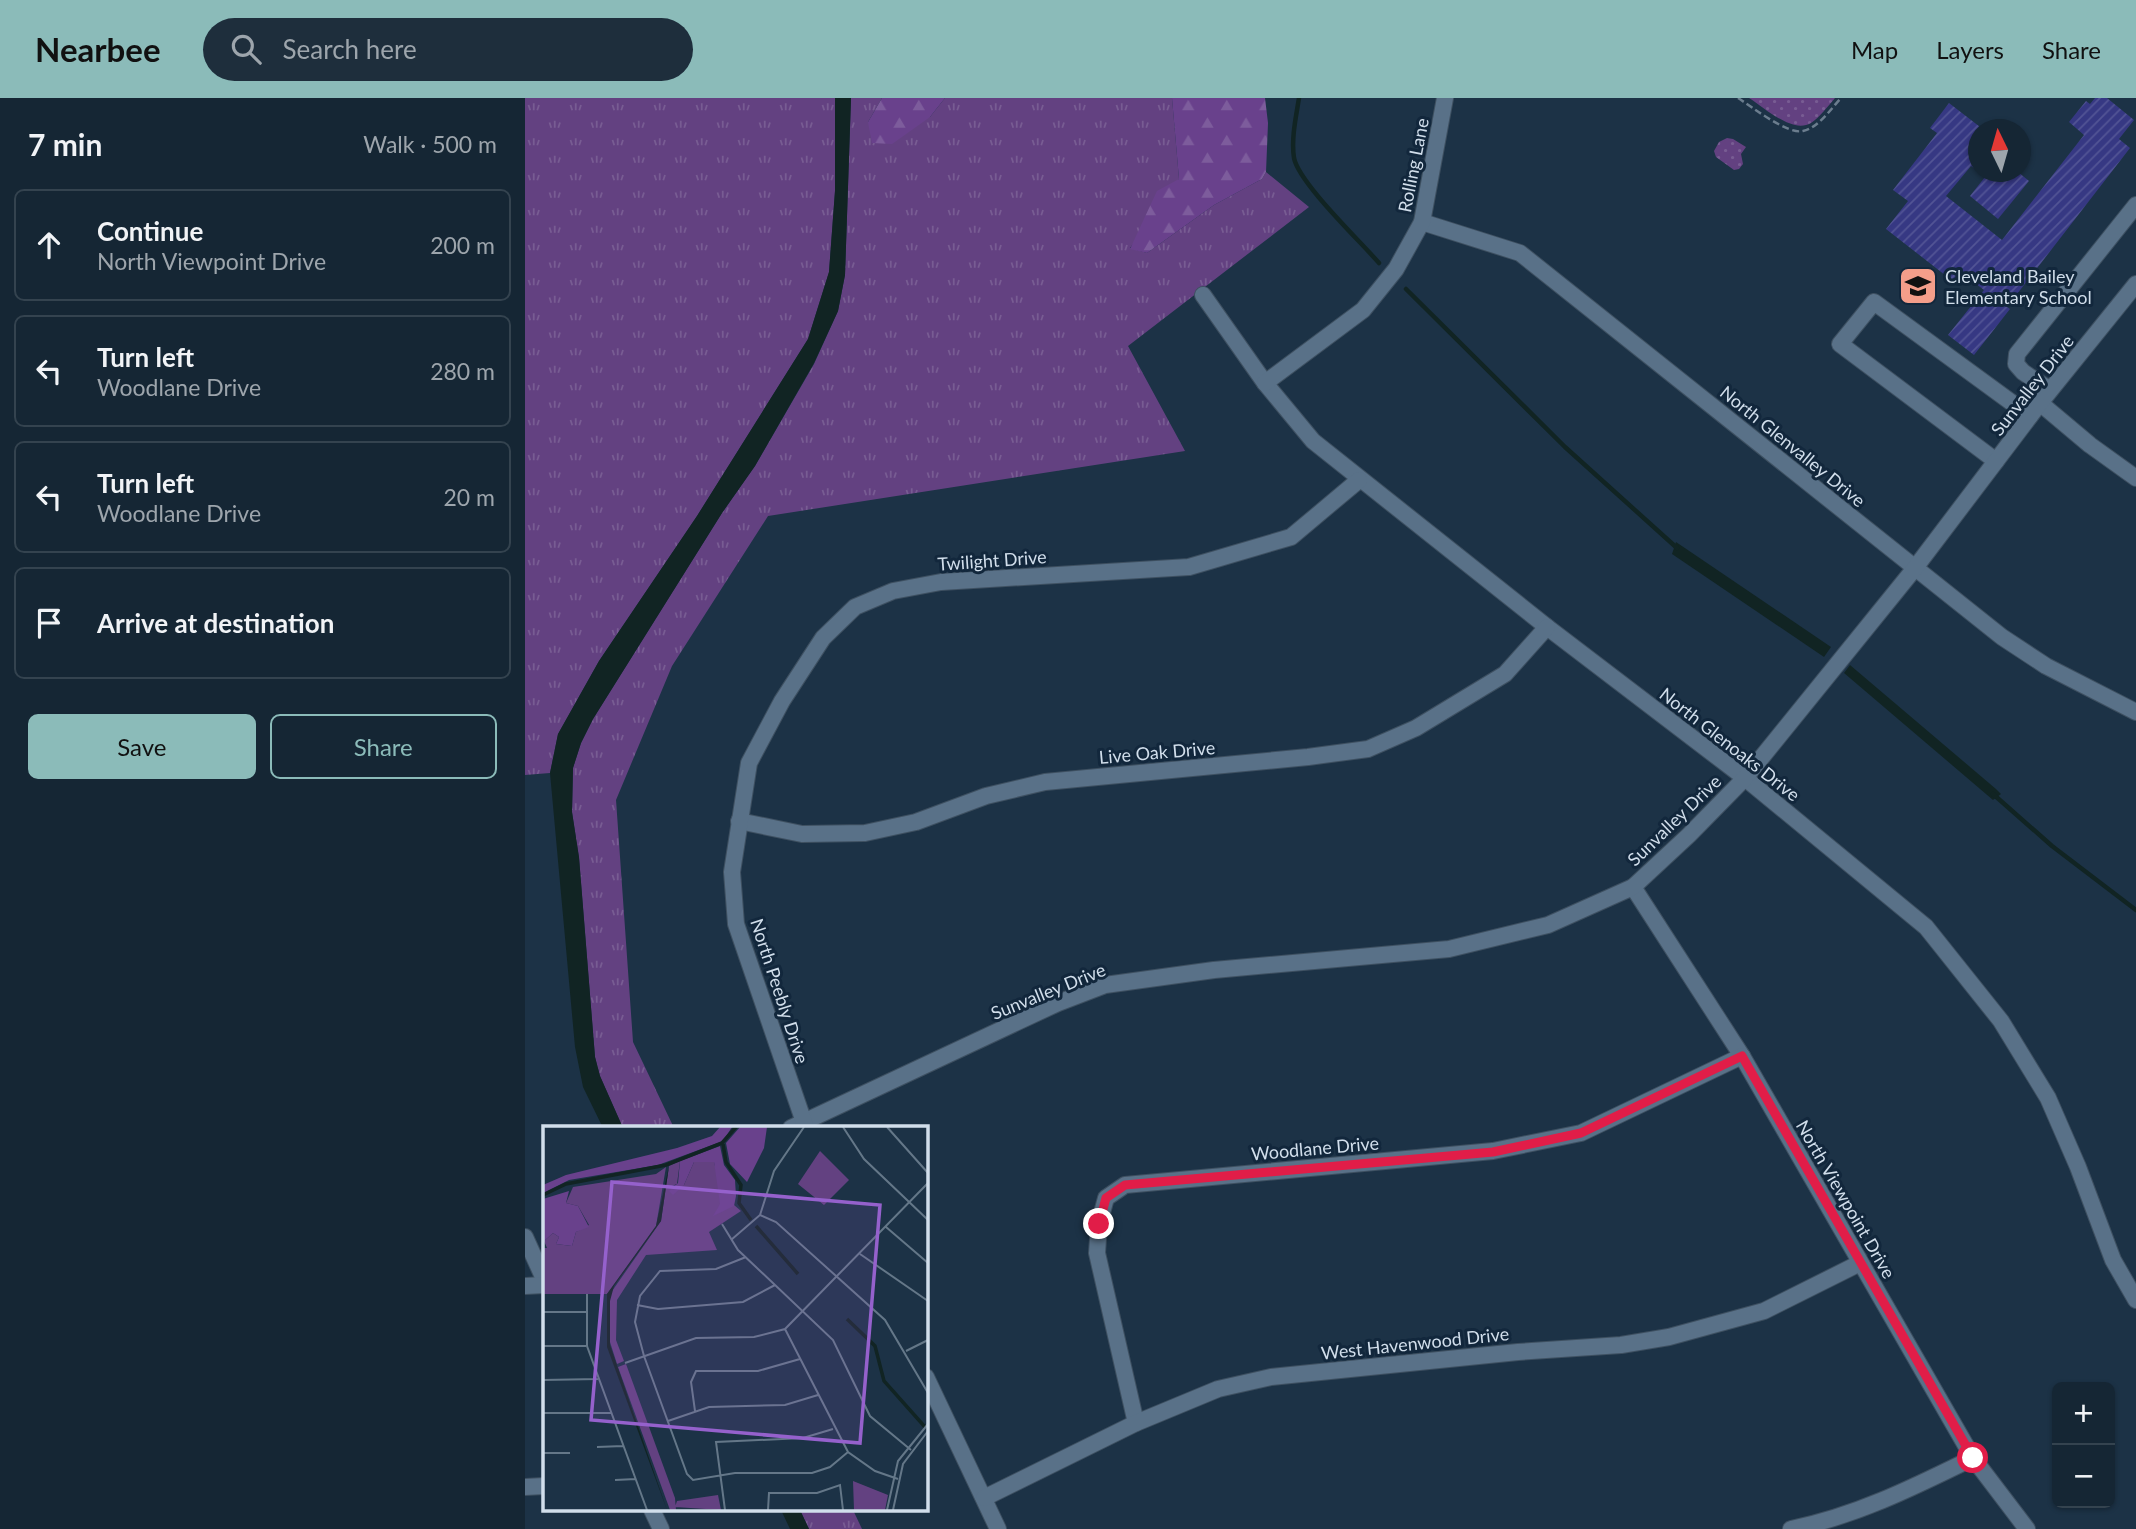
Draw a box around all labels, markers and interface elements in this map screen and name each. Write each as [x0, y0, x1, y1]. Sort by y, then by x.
search box [203, 18, 693, 81]
text: Nearbee [35, 29, 161, 69]
icon: search [227, 30, 265, 68]
text: Search here [283, 33, 417, 65]
text: Map [1851, 35, 1898, 64]
text: Layers [1936, 35, 2004, 64]
text: Share [2042, 35, 2101, 64]
street label: Rolling Lane [1393, 116, 1433, 214]
north arrow [1968, 119, 2031, 182]
text: 7 min [28, 126, 102, 162]
text: Walk · 500 m [363, 130, 497, 158]
text: Continue [97, 215, 203, 247]
icon: ahead [30, 226, 68, 264]
text: 200 m [430, 231, 495, 259]
text: North Viewpoint Drive [97, 247, 326, 275]
school or university icon: Cleveland Bailey Elementary School [1897, 265, 1939, 307]
place label: Cleveland Bailey Elementary School [1945, 265, 2092, 308]
street label: Sunvalley Drive [1986, 330, 2078, 440]
text: Turn left [97, 341, 194, 373]
icon: left [30, 352, 68, 390]
text: 280 m [430, 357, 495, 385]
text: Woodlane Drive [97, 373, 261, 401]
street label: North Glenvalley Drive [1716, 381, 1870, 511]
text: Turn left [97, 467, 194, 499]
icon: left [30, 478, 68, 516]
text: 20 m [444, 483, 495, 511]
text: Woodlane Drive [97, 499, 261, 527]
street label: Twilight Drive [937, 545, 1047, 575]
icon: arrive [30, 604, 68, 642]
text: Arrive at destination [97, 607, 334, 639]
street label: North Glenoaks Drive [1656, 682, 1804, 806]
button: Save [28, 714, 256, 779]
button: Share [270, 714, 497, 779]
street label: Live Oak Drive [1098, 736, 1216, 768]
street label: Sunvalley Drive [1623, 770, 1725, 870]
street label: North Peebly Drive [746, 916, 814, 1066]
street label: Sunvalley Drive [987, 958, 1109, 1024]
street label: North Viewpoint Drive [1792, 1116, 1900, 1282]
inset map [543, 1126, 927, 1512]
street label: Woodlane Drive [1250, 1131, 1380, 1165]
route end [1083, 1208, 1114, 1239]
street label: West Havenwood Drive [1320, 1322, 1510, 1364]
map controls [2052, 1382, 2115, 1508]
button: + [2052, 1382, 2115, 1445]
route start [1957, 1442, 1988, 1473]
button: − [2052, 1445, 2115, 1508]

